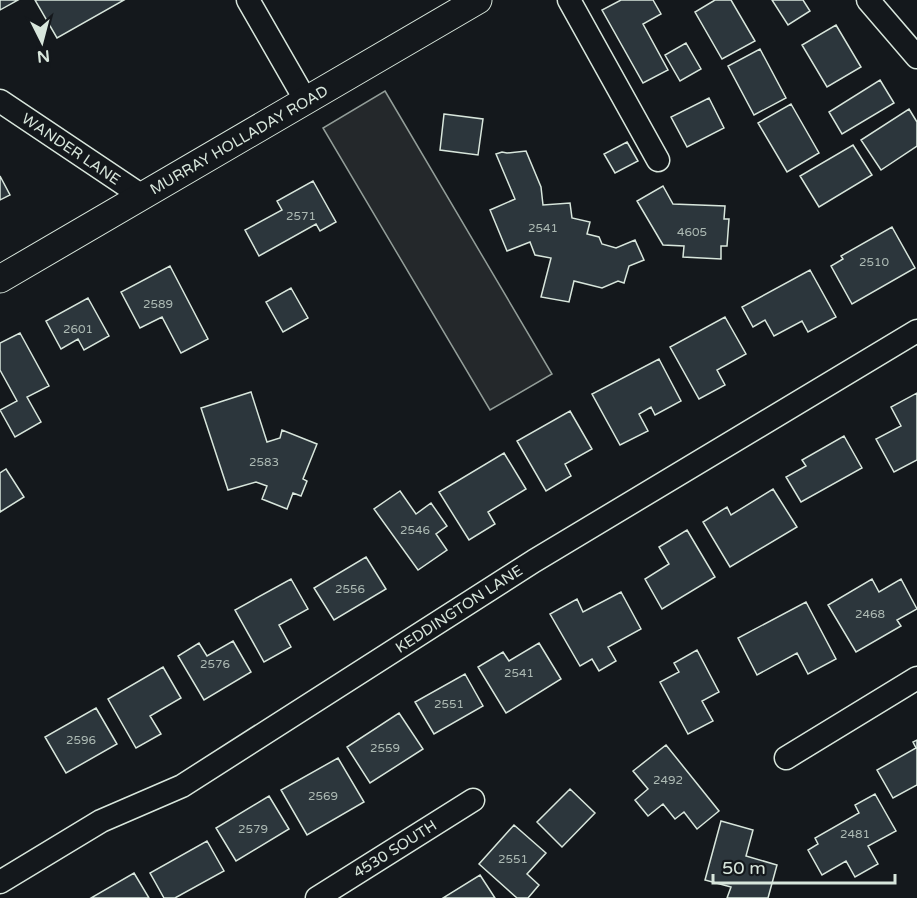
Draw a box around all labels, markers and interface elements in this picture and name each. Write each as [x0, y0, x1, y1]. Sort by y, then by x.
north arrow [12, 12, 72, 72]
text: N [36, 45, 51, 67]
street label: MURRAY HOLLADAY ROAD [147, 82, 331, 198]
street label: WANDER LANE [18, 109, 124, 189]
house number: 2571 [286, 209, 316, 223]
house number: 2541 [528, 221, 558, 235]
house number: 4605 [677, 225, 707, 239]
house number: 2510 [859, 255, 890, 269]
house number: 2589 [143, 297, 173, 311]
house number: 2601 [63, 322, 93, 336]
house number: 2583 [249, 455, 279, 469]
house number: 2546 [400, 523, 430, 537]
street label: KEDDINGTON LANE [392, 561, 526, 657]
house number: 2556 [335, 582, 365, 596]
house number: 2468 [855, 607, 885, 621]
house number: 2576 [200, 657, 230, 671]
house number: 2541 [504, 666, 534, 680]
house number: 2551 [434, 697, 464, 711]
house number: 2596 [66, 733, 96, 747]
house number: 2559 [370, 741, 400, 755]
house number: 2492 [653, 773, 683, 787]
house number: 2569 [308, 789, 338, 803]
street label: 4530 SOUTH [350, 816, 440, 882]
house number: 2579 [238, 822, 268, 836]
house number: 2481 [840, 827, 870, 841]
scale bar [713, 847, 894, 885]
house number: 2551 [498, 852, 528, 866]
text: 50 m [722, 857, 766, 879]

